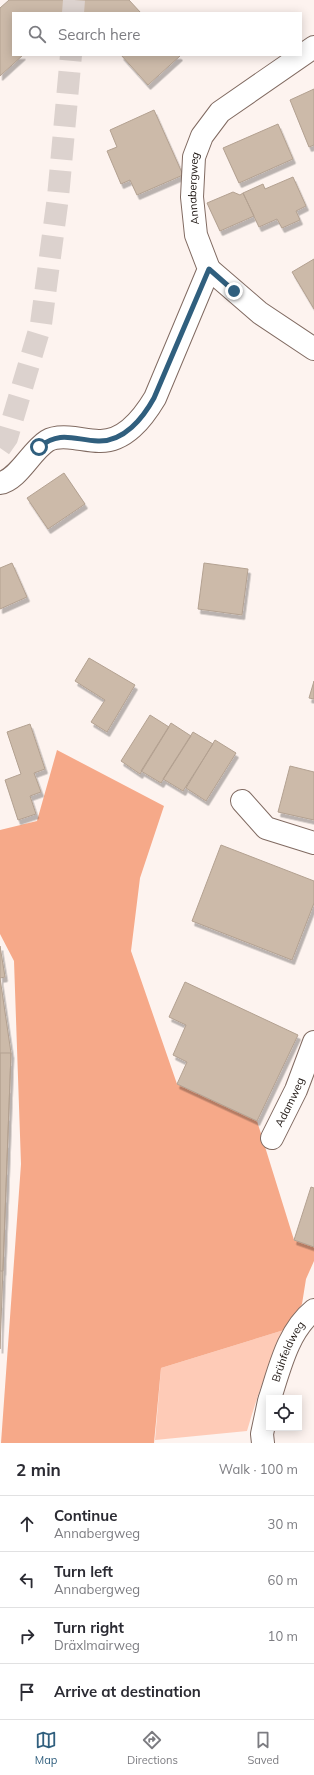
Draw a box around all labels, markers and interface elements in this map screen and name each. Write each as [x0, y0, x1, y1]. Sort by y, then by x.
search box [12, 12, 302, 56]
icon: search [26, 23, 48, 45]
text: Search here [58, 25, 140, 44]
street label: Annabergweg [185, 150, 202, 225]
route end [225, 282, 243, 300]
route start [30, 438, 48, 456]
street label: Adamweg [272, 1076, 307, 1129]
street label: Brühfeldweg [268, 1318, 307, 1384]
map controls [266, 1395, 302, 1431]
button: locate [266, 1395, 302, 1431]
text: 2 min [16, 1459, 61, 1480]
text: Walk · 100 m [219, 1461, 298, 1477]
text: Continue [54, 1506, 117, 1525]
icon: ahead [16, 1513, 38, 1535]
text: 30 m [268, 1516, 298, 1532]
text: Annabergweg [54, 1525, 140, 1541]
text: Turn left [54, 1562, 113, 1581]
icon: left [16, 1569, 38, 1591]
text: 60 m [268, 1572, 298, 1588]
text: Annabergweg [54, 1581, 140, 1597]
text: Turn right [54, 1618, 124, 1637]
icon: right [16, 1625, 38, 1647]
text: 10 m [268, 1628, 298, 1644]
text: Dräxlmairweg [54, 1637, 140, 1653]
icon: arrive [16, 1681, 38, 1703]
text: Arrive at destination [54, 1682, 201, 1701]
tab: Map [35, 1729, 57, 1767]
tab: Directions [127, 1729, 178, 1767]
tab: Saved [247, 1729, 279, 1767]

